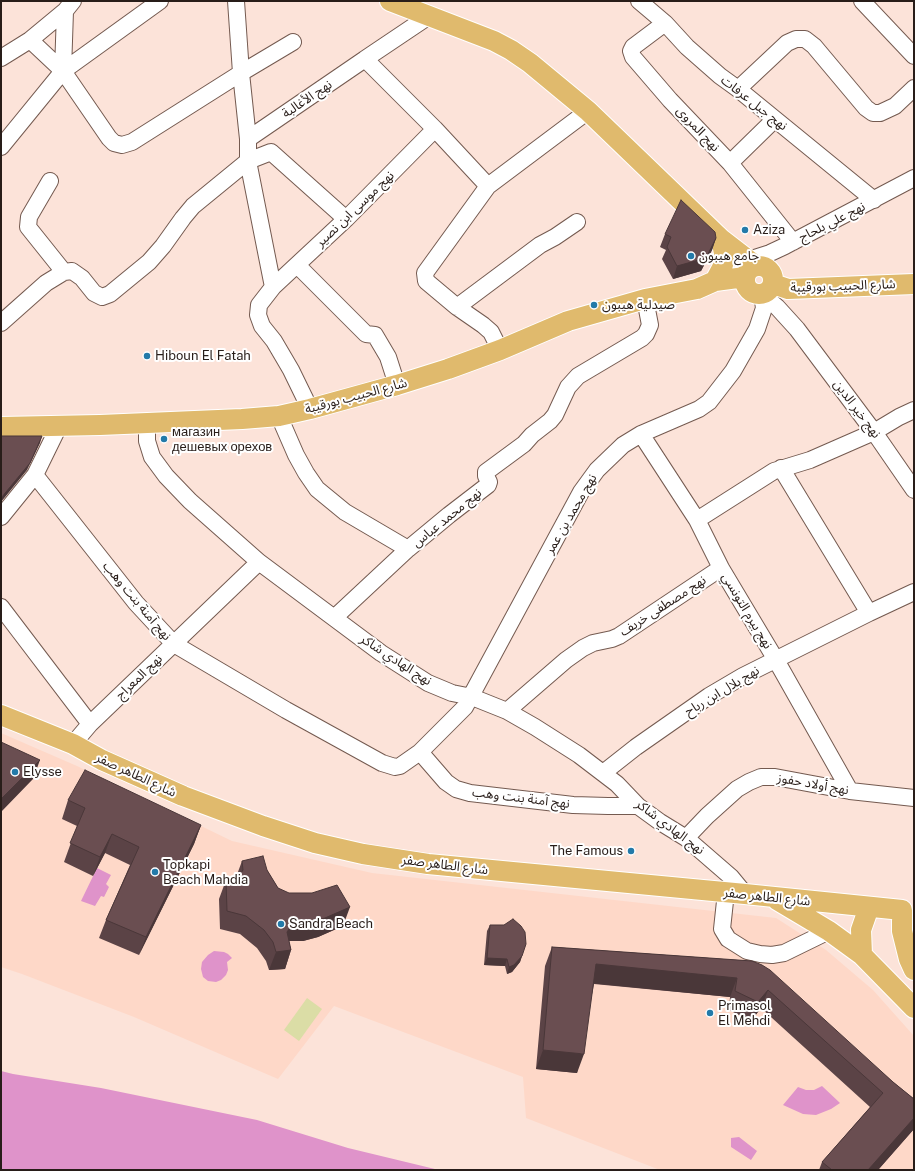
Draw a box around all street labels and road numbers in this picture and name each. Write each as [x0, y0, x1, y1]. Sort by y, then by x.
street label: نهج جبل عرفات [718, 72, 790, 134]
street label: نهج الأغالبة [279, 77, 335, 121]
street label: نهج المروى [673, 103, 723, 155]
street label: نهج موسى ابن نصير [313, 168, 397, 250]
street label: نهج علي بلحاج [796, 199, 868, 245]
street label: شارع الحبيب بورقيبة [790, 276, 896, 296]
street label: شارع الحبيب بورقيبة [303, 375, 409, 417]
street label: نهج خير الدين [830, 377, 884, 441]
street label: نهج محمد بن عمر [542, 471, 600, 557]
street label: نهج محمد عباس [409, 485, 485, 551]
street label: نهج آمنة بنت وهب [99, 558, 175, 644]
street label: نهج بيرم التونسي [718, 570, 776, 652]
street label: نهج مصطفى خريف [617, 572, 709, 640]
street label: نهج الهادي شاكر [357, 631, 435, 689]
street label: نهج المعراج [112, 651, 166, 703]
street label: نهج بلال ابن رباح [682, 663, 762, 719]
street label: شارع الطاهر صفر [93, 750, 179, 800]
street label: نهج أولاد حفوز [776, 770, 850, 798]
street label: نهج آمنة بنت وهب [471, 784, 571, 812]
street label: نهج الهادي شاكر [632, 796, 708, 858]
street label: شارع الطاهر صفر [401, 852, 489, 878]
street label: شارع الطاهر صفر [723, 885, 811, 909]

